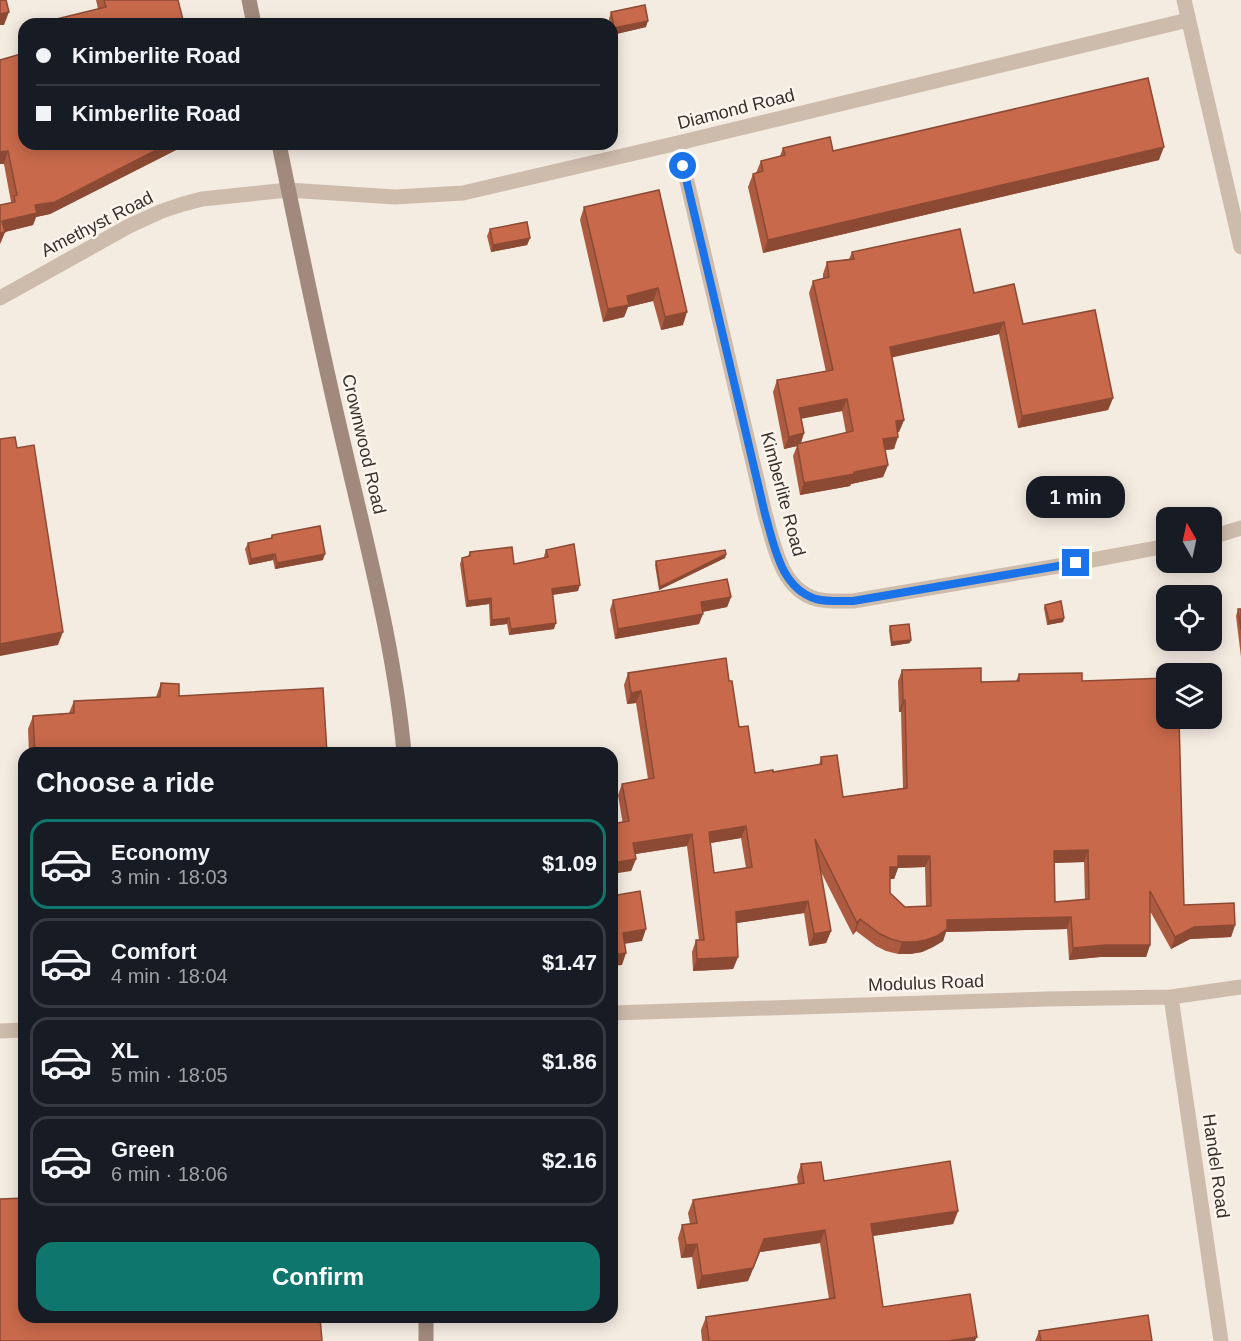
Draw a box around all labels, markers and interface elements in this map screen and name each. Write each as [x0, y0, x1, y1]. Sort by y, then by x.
text: Kimberlite Road [72, 43, 241, 68]
street label: Diamond Road [675, 85, 797, 133]
text: Kimberlite Road [72, 101, 241, 126]
route start [669, 152, 696, 179]
street label: Amethyst Road [38, 187, 156, 261]
street label: Crownwood Road [338, 372, 390, 516]
street label: Kimberlite Road [757, 430, 809, 558]
callout: 1 min [1026, 476, 1126, 518]
text: 1 min [1049, 486, 1102, 508]
north arrow [1156, 507, 1222, 573]
map controls [1156, 507, 1222, 729]
route end [1062, 549, 1089, 576]
button: locate [1156, 585, 1222, 651]
button: layers [1156, 663, 1222, 729]
text: Choose a ride [36, 768, 215, 798]
icon: car [39, 837, 93, 891]
text: Economy [111, 840, 210, 865]
text: $1.09 [542, 851, 597, 876]
text: 3 min · 18:03 [111, 866, 228, 888]
icon: car [39, 936, 93, 990]
text: Comfort [111, 939, 197, 964]
text: $1.47 [542, 950, 597, 975]
text: 4 min · 18:04 [111, 965, 228, 987]
street label: Modulus Road [868, 971, 984, 995]
icon: car [39, 1035, 93, 1089]
text: XL [111, 1038, 139, 1063]
text: $1.86 [542, 1049, 597, 1074]
text: 5 min · 18:05 [111, 1064, 228, 1086]
street label: Handel Road [1199, 1113, 1233, 1219]
icon: car [39, 1134, 93, 1188]
text: Green [111, 1137, 175, 1162]
text: $2.16 [542, 1148, 597, 1173]
text: 6 min · 18:06 [111, 1163, 228, 1185]
button: Confirm [36, 1242, 600, 1311]

